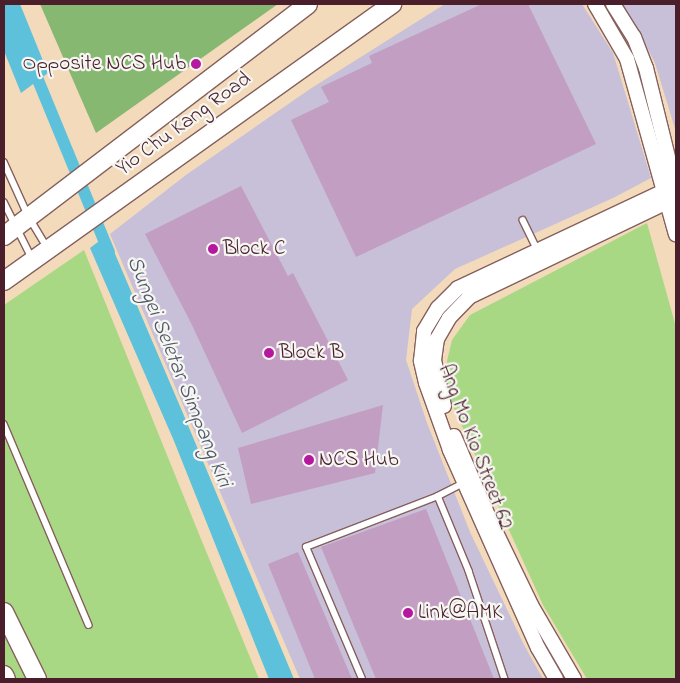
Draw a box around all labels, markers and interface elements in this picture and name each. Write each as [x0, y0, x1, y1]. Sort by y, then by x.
place label: Opposite NCS Hub [23, 51, 186, 77]
marker: Opposite NCS Hub [190, 58, 202, 70]
street label: Yio Chu Kang Road [112, 67, 256, 181]
place label: Block C [223, 236, 286, 262]
marker: Block C [207, 243, 219, 255]
water label: Sungei Seletar Simpang Kiri [120, 253, 236, 491]
place label: Block B [279, 340, 344, 366]
marker: Block B [263, 347, 275, 359]
street label: Ang Mo Kio Street 62 [432, 361, 518, 533]
place label: NCS Hub [319, 447, 399, 473]
marker: NCS Hub [303, 454, 315, 466]
place label: Link@AMK [418, 600, 502, 626]
marker: Link@AMK [402, 607, 414, 619]

